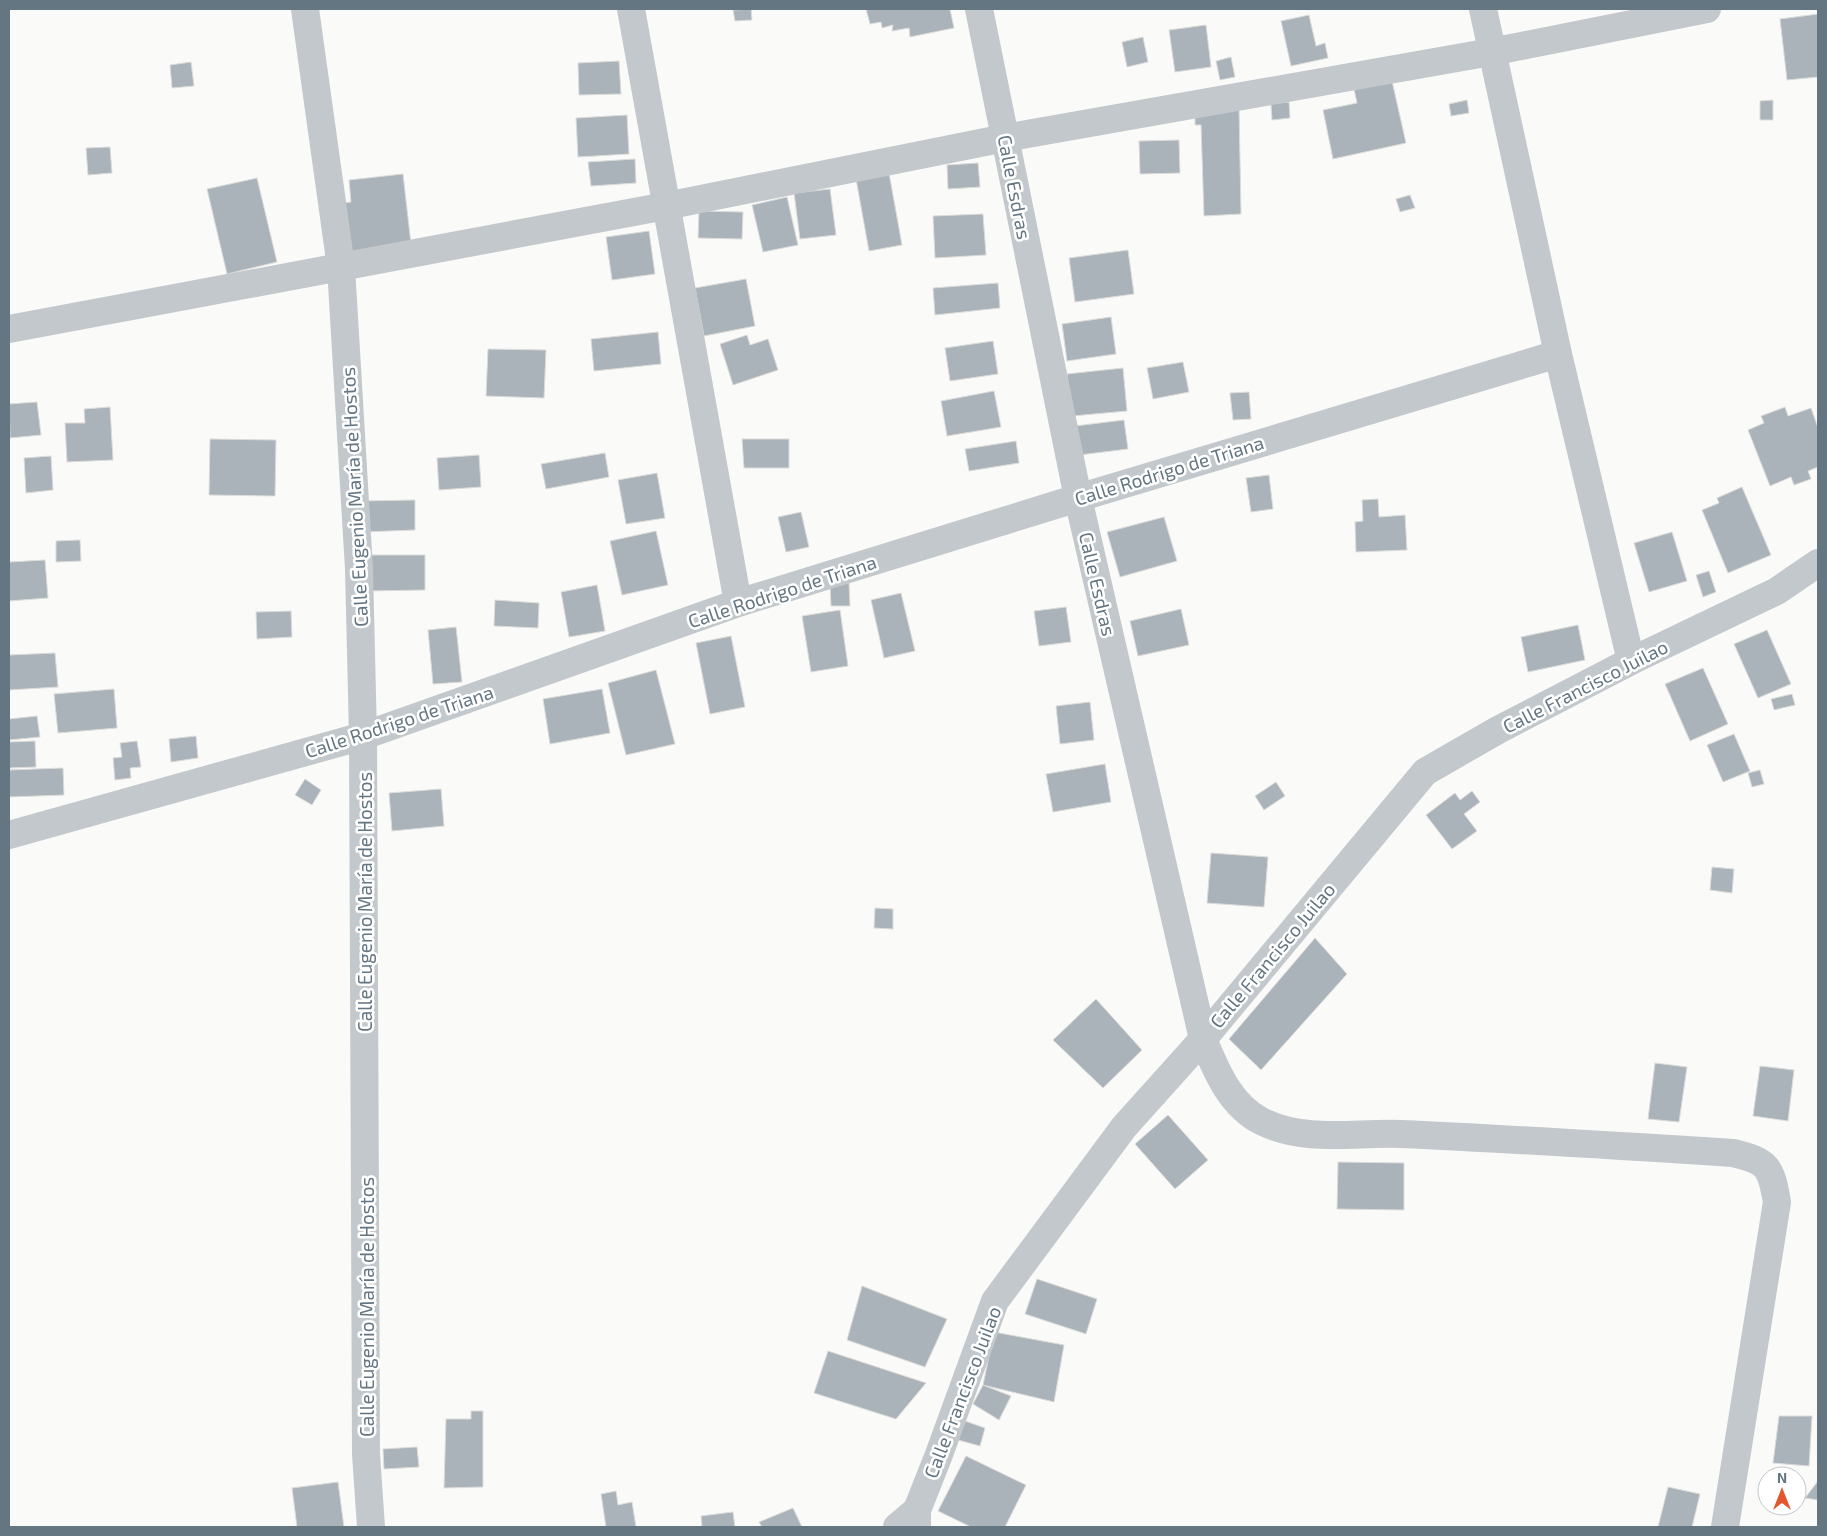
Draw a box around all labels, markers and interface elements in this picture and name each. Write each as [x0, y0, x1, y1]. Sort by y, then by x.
street label: Calle Esdras [994, 133, 1036, 241]
street label: Calle Eugenio María de Hostos [336, 366, 372, 628]
street label: Calle Rodrigo de Triana [1072, 430, 1266, 510]
street label: Calle Esdras [1075, 530, 1121, 638]
street label: Calle Rodrigo de Triana [685, 550, 879, 632]
street label: Calle Francisco Juilao [1499, 634, 1671, 738]
street label: Calle Rodrigo de Triana [302, 680, 496, 762]
street label: Calle Eugenio María de Hostos [353, 772, 376, 1032]
street label: Calle Francisco Juilao [1205, 878, 1339, 1032]
street label: Calle Eugenio María de Hostos [355, 1177, 378, 1437]
street label: Calle Francisco Juilao [919, 1303, 1005, 1481]
north arrow [1757, 1466, 1807, 1516]
text: N [1777, 1469, 1787, 1486]

